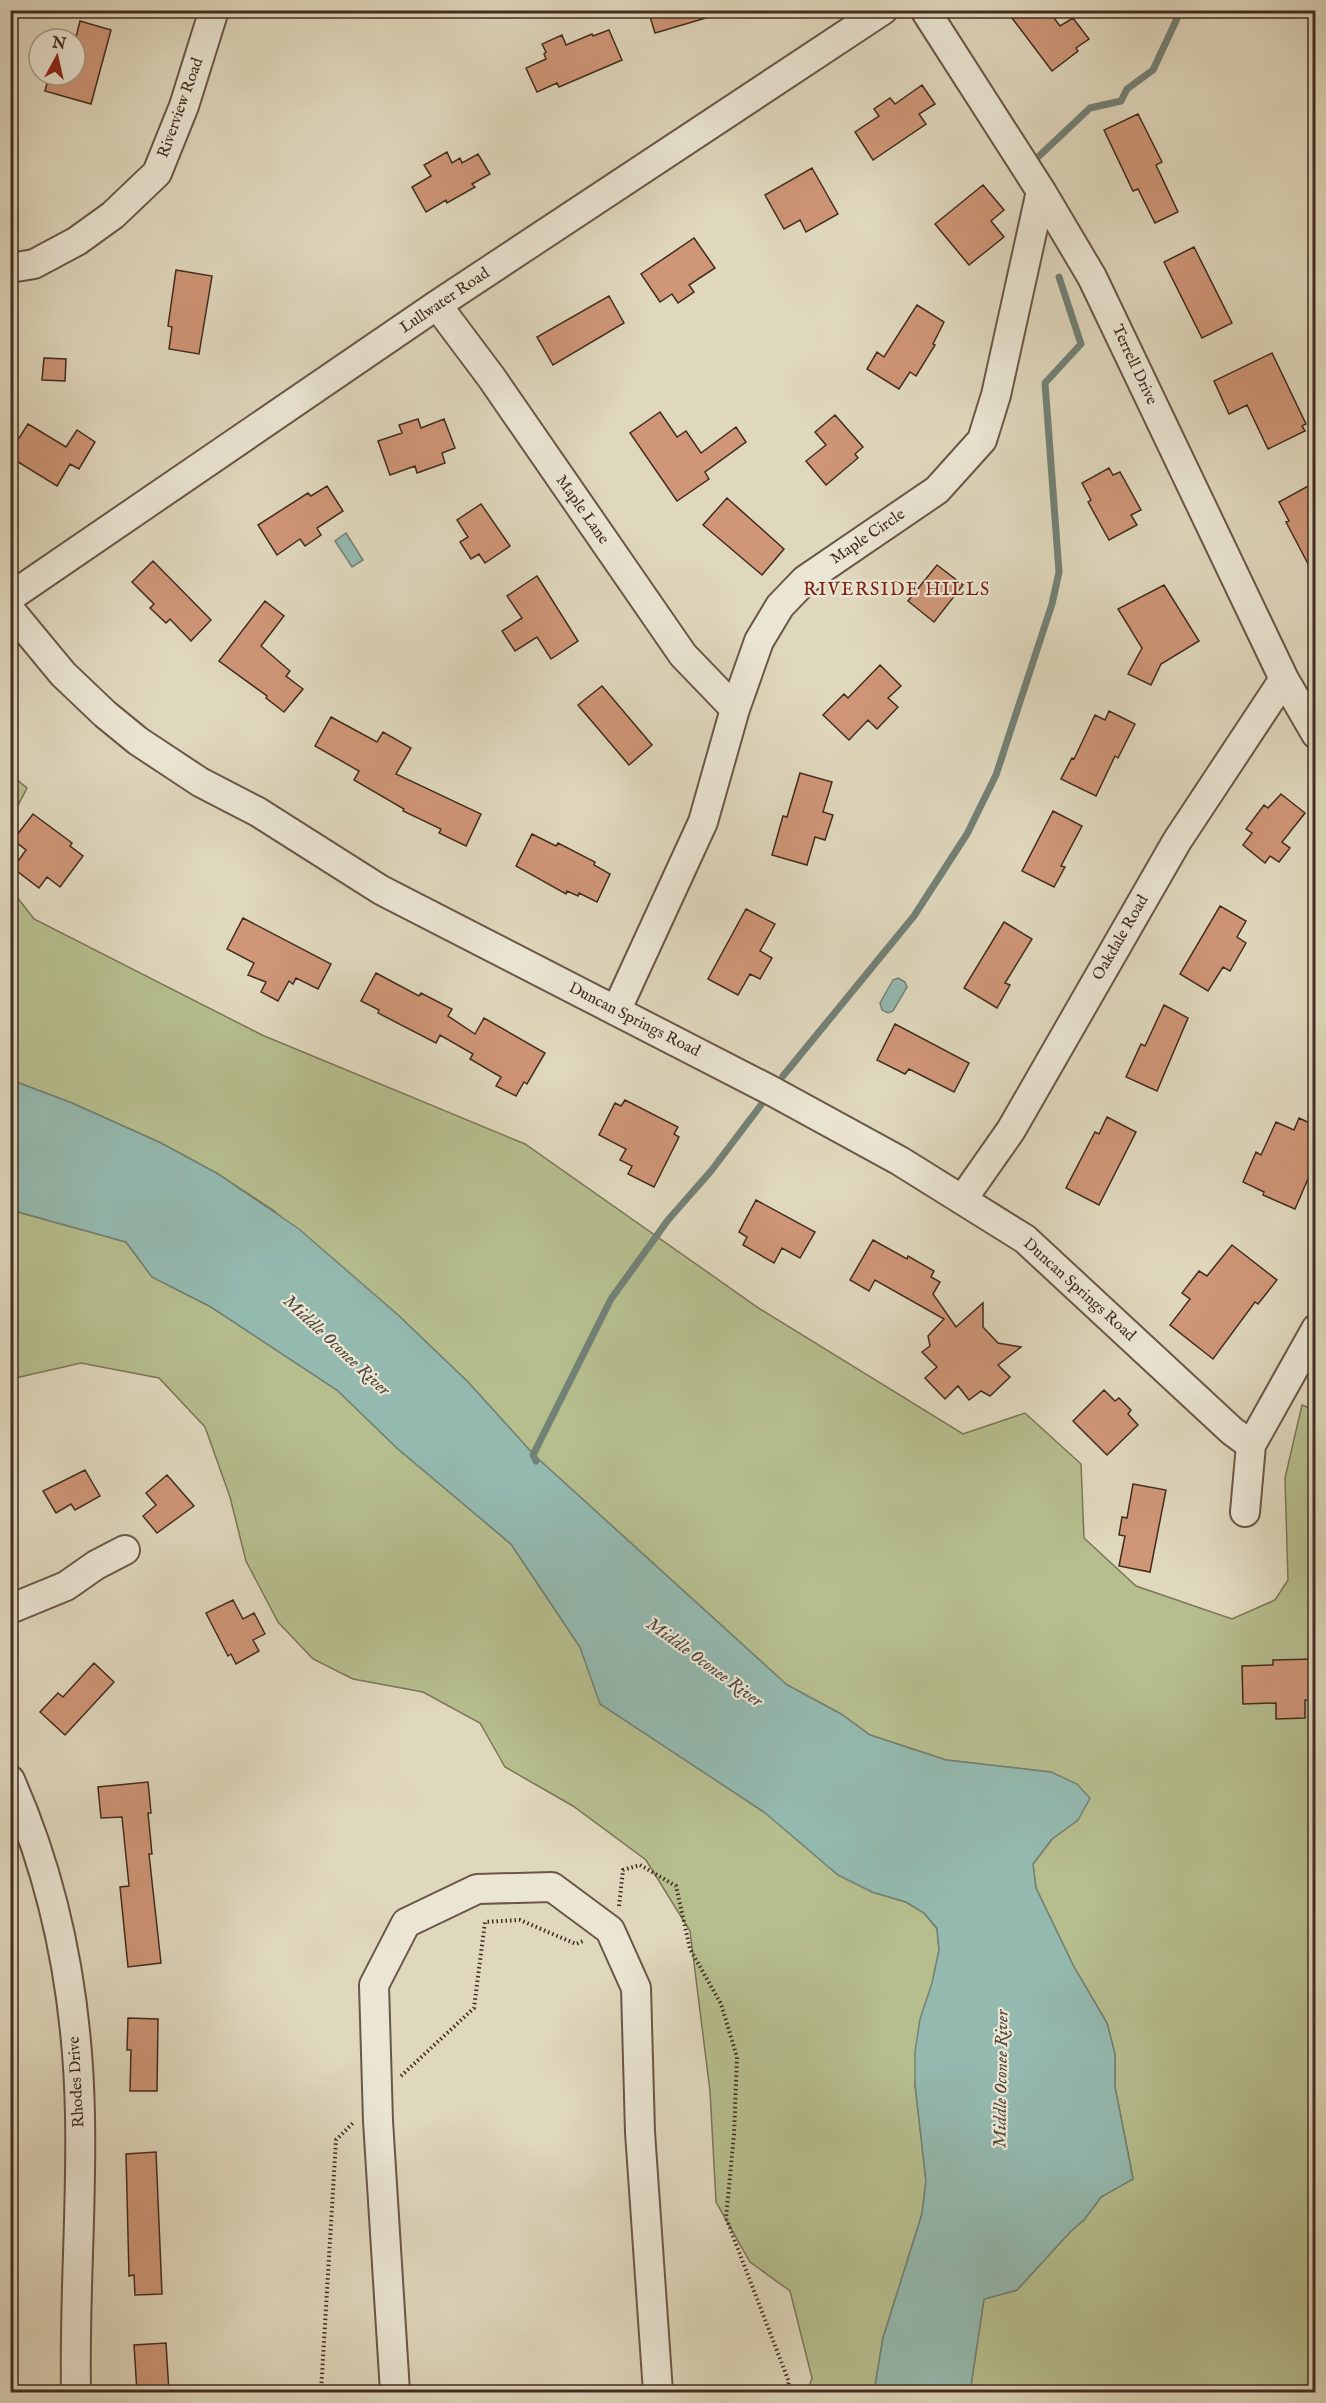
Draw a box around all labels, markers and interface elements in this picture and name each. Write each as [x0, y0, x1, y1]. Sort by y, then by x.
north arrow [27, 27, 87, 87]
text: N [50, 33, 67, 55]
street label: Riverview Road [154, 55, 209, 161]
street label: Lullwater Road [396, 263, 494, 338]
street label: Terrell Drive [1107, 322, 1161, 408]
street label: Maple Lane [551, 472, 613, 548]
street label: Maple Circle [827, 505, 909, 569]
district label: RIVERSIDE HILLS [803, 579, 991, 602]
street label: Oakdale Road [1088, 891, 1154, 984]
street label: Duncan Springs Road [565, 978, 704, 1062]
street label: Duncan Springs Road [1018, 1234, 1140, 1346]
water label: Middle Oconee River [278, 1290, 395, 1402]
water label: Middle Oconee River [641, 1613, 767, 1714]
water label: Middle Oconee River [989, 2009, 1015, 2148]
street label: Rhodes Drive [65, 2036, 89, 2128]

